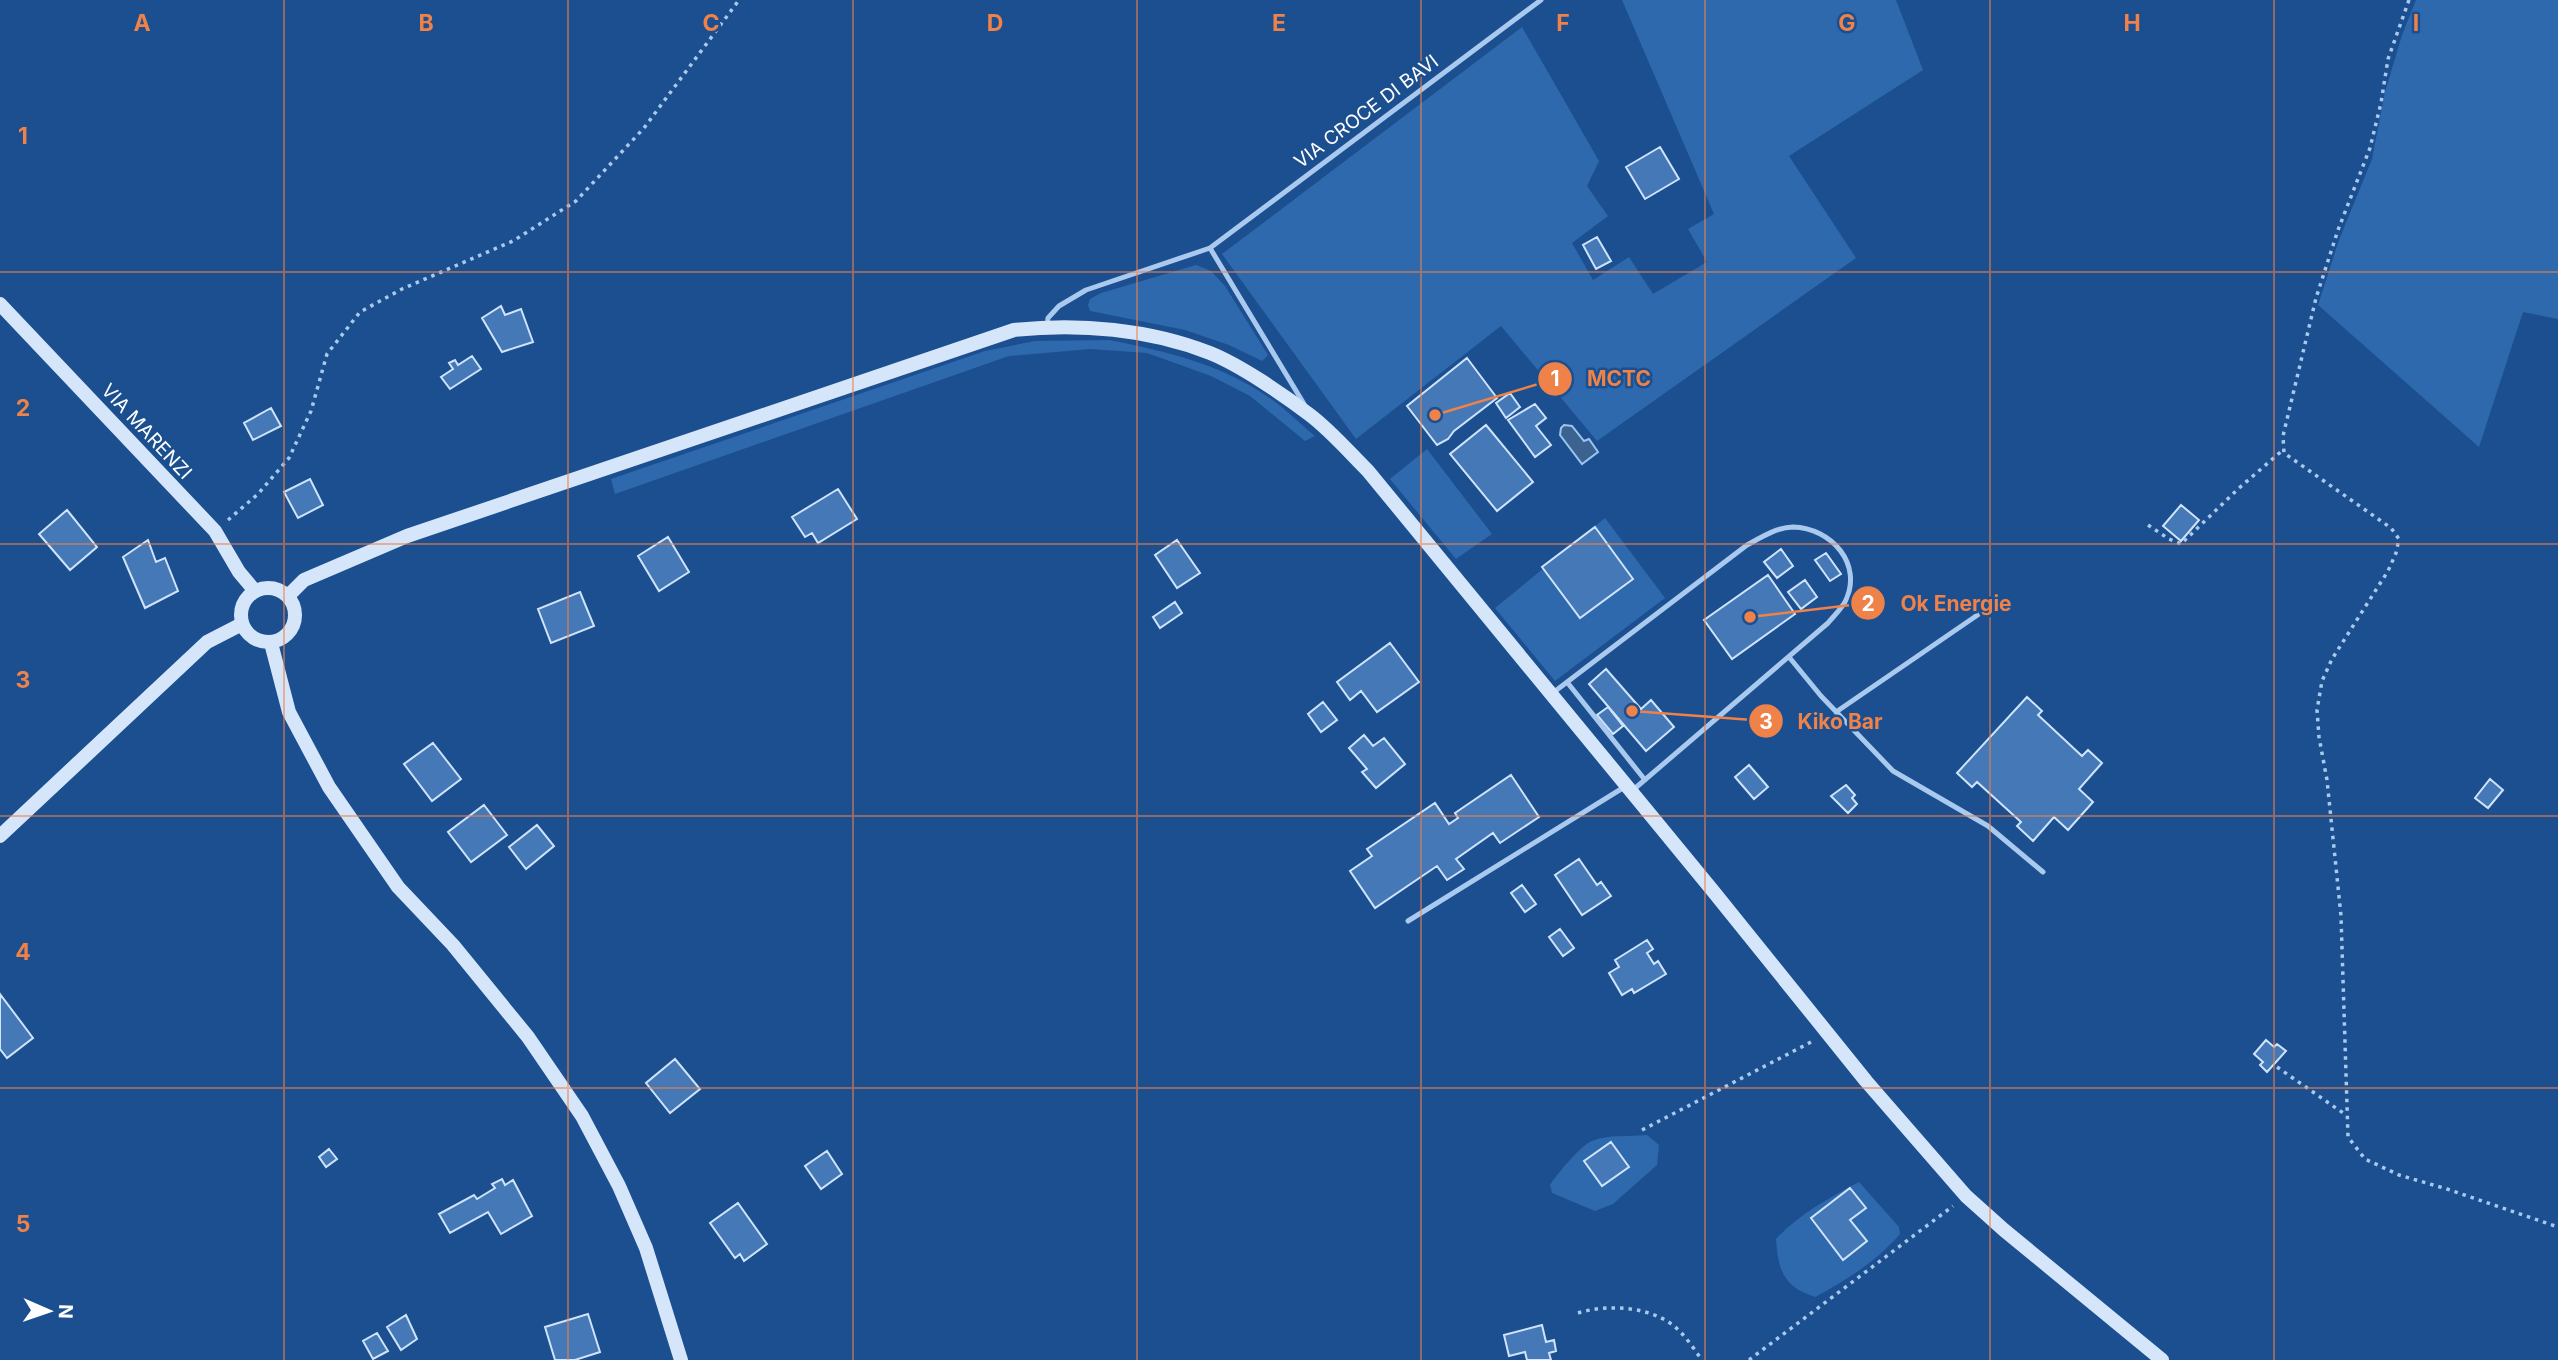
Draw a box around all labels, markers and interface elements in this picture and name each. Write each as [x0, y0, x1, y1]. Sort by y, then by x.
text: A [133, 9, 151, 37]
text: B [418, 9, 434, 37]
text: C [702, 9, 720, 37]
text: D [987, 9, 1003, 37]
text: E [1272, 9, 1286, 37]
text: F [1556, 9, 1570, 37]
text: G [1838, 9, 1856, 37]
text: H [2123, 9, 2141, 37]
text: I [2413, 9, 2419, 37]
street label: VIA CROCE DI BAVI [1290, 50, 1443, 173]
text: 1 [18, 122, 28, 150]
callout: MCTC [1538, 358, 1665, 400]
text: 1 [1550, 366, 1560, 391]
text: MCTC [1587, 366, 1651, 391]
street label: VIA MARENZI [97, 379, 197, 484]
text: 2 [16, 394, 30, 422]
callout: Ok Energie [1851, 582, 2025, 624]
text: 2 [1861, 591, 1875, 616]
text: Ok Energie [1900, 591, 2012, 616]
text: 3 [16, 666, 30, 694]
callout: Kiko Bar [1749, 700, 1897, 742]
text: 3 [1759, 709, 1773, 734]
text: Kiko Bar [1797, 709, 1883, 734]
text: 4 [15, 938, 31, 966]
text: 5 [16, 1210, 30, 1238]
north arrow [14, 1276, 84, 1346]
text: N [54, 1304, 77, 1319]

